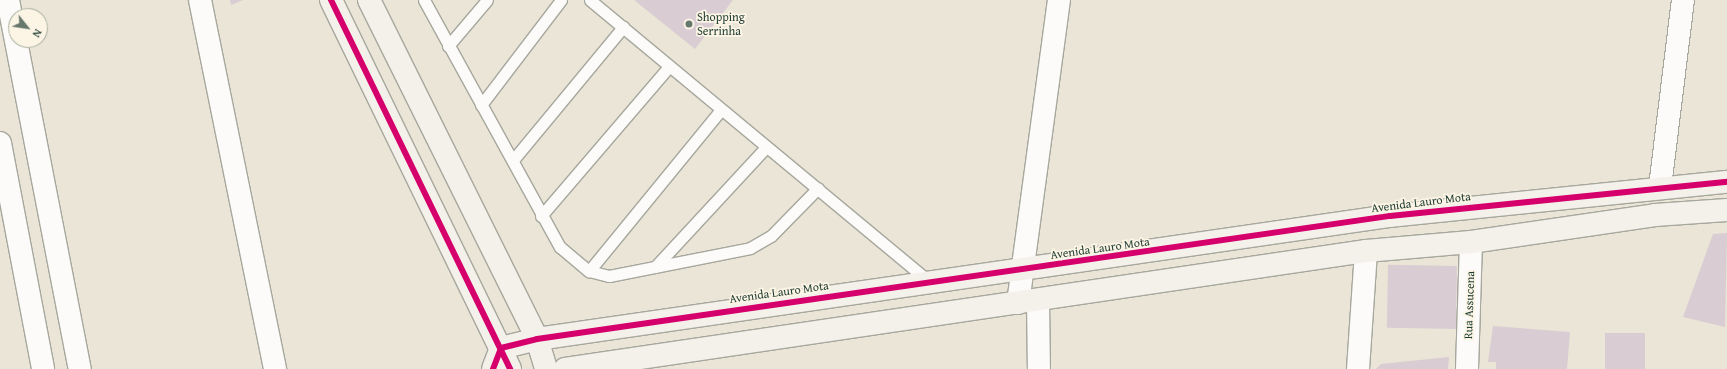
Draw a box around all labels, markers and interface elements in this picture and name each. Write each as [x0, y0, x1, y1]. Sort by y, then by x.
north arrow [8, 8, 48, 48]
place label: Shopping Serrinha [697, 10, 745, 38]
marker: Shopping Serrinha [684, 19, 694, 29]
text: N [29, 26, 46, 41]
street label: Avenida Lauro Mota [1370, 189, 1472, 215]
street label: Avenida Lauro Mota [1049, 234, 1151, 262]
street label: Rua Assucena [1461, 271, 1477, 339]
street label: Avenida Lauro Mota [728, 278, 830, 306]

